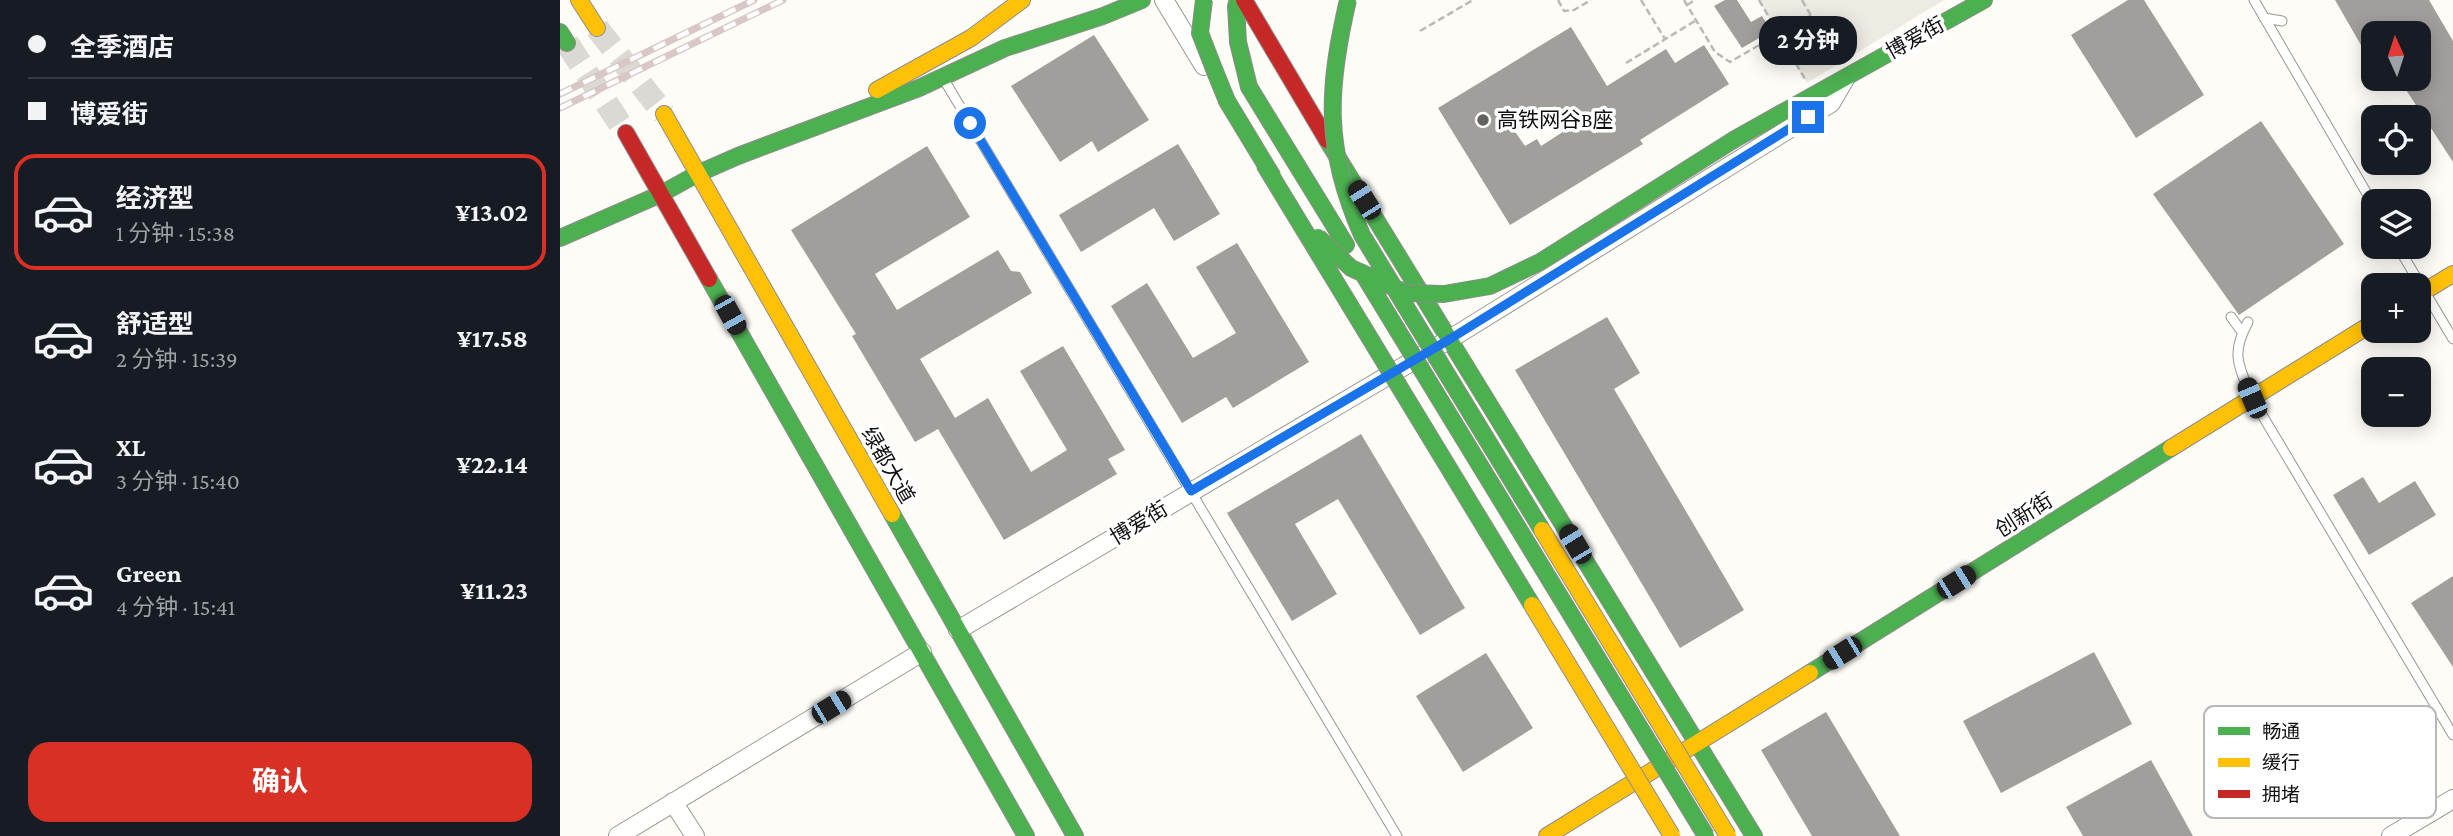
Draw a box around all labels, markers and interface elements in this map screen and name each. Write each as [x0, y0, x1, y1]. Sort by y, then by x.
street label: 博爱街 [1882, 12, 1948, 64]
callout: 2 分钟 [1759, 16, 1857, 64]
north arrow [2361, 21, 2431, 91]
map controls [2361, 21, 2431, 427]
text: 2 分钟 [1777, 27, 1839, 53]
text: 全季酒店 [70, 33, 174, 62]
text: 博爱街 [70, 100, 148, 129]
route end [1792, 101, 1824, 133]
button: locate [2361, 105, 2431, 175]
route start [954, 107, 986, 139]
place label: 高铁网谷B座 [1497, 108, 1613, 132]
marker: 高铁网谷B座 [1475, 112, 1491, 128]
car [1344, 177, 1385, 223]
icon: car [32, 181, 95, 244]
text: 经济型 [116, 184, 194, 213]
button: layers [2361, 189, 2431, 259]
text: ¥13.02 [455, 198, 528, 227]
text: 1 分钟 · 15:38 [116, 220, 235, 246]
button: + [2361, 273, 2431, 343]
car [711, 292, 750, 338]
icon: car [32, 307, 95, 370]
text: 舒适型 [116, 310, 194, 339]
text: ¥17.58 [457, 324, 528, 353]
text: 2 分钟 · 15:39 [116, 346, 238, 372]
button: − [2361, 357, 2431, 427]
car [2235, 375, 2270, 421]
street label: 绿都大道 [857, 423, 919, 507]
icon: car [32, 433, 95, 496]
text: XL [116, 433, 145, 462]
text: ¥22.14 [456, 450, 528, 479]
text: 3 分钟 · 15:40 [116, 468, 240, 494]
street label: 创新街 [1991, 488, 2057, 542]
street label: 博爱街 [1106, 496, 1172, 550]
car [1556, 521, 1595, 567]
icon: car [32, 559, 95, 622]
text: Green [116, 559, 182, 588]
car [1933, 562, 1980, 602]
text: ¥11.23 [461, 576, 528, 605]
text: 4 分钟 · 15:41 [116, 594, 235, 620]
car [1819, 633, 1866, 673]
car [808, 687, 855, 727]
legend [2204, 706, 2436, 818]
text: 畅通 [2262, 721, 2300, 742]
button: 确认 [28, 742, 532, 822]
text: 缓行 [2262, 752, 2300, 773]
text: 拥堵 [2262, 784, 2300, 805]

